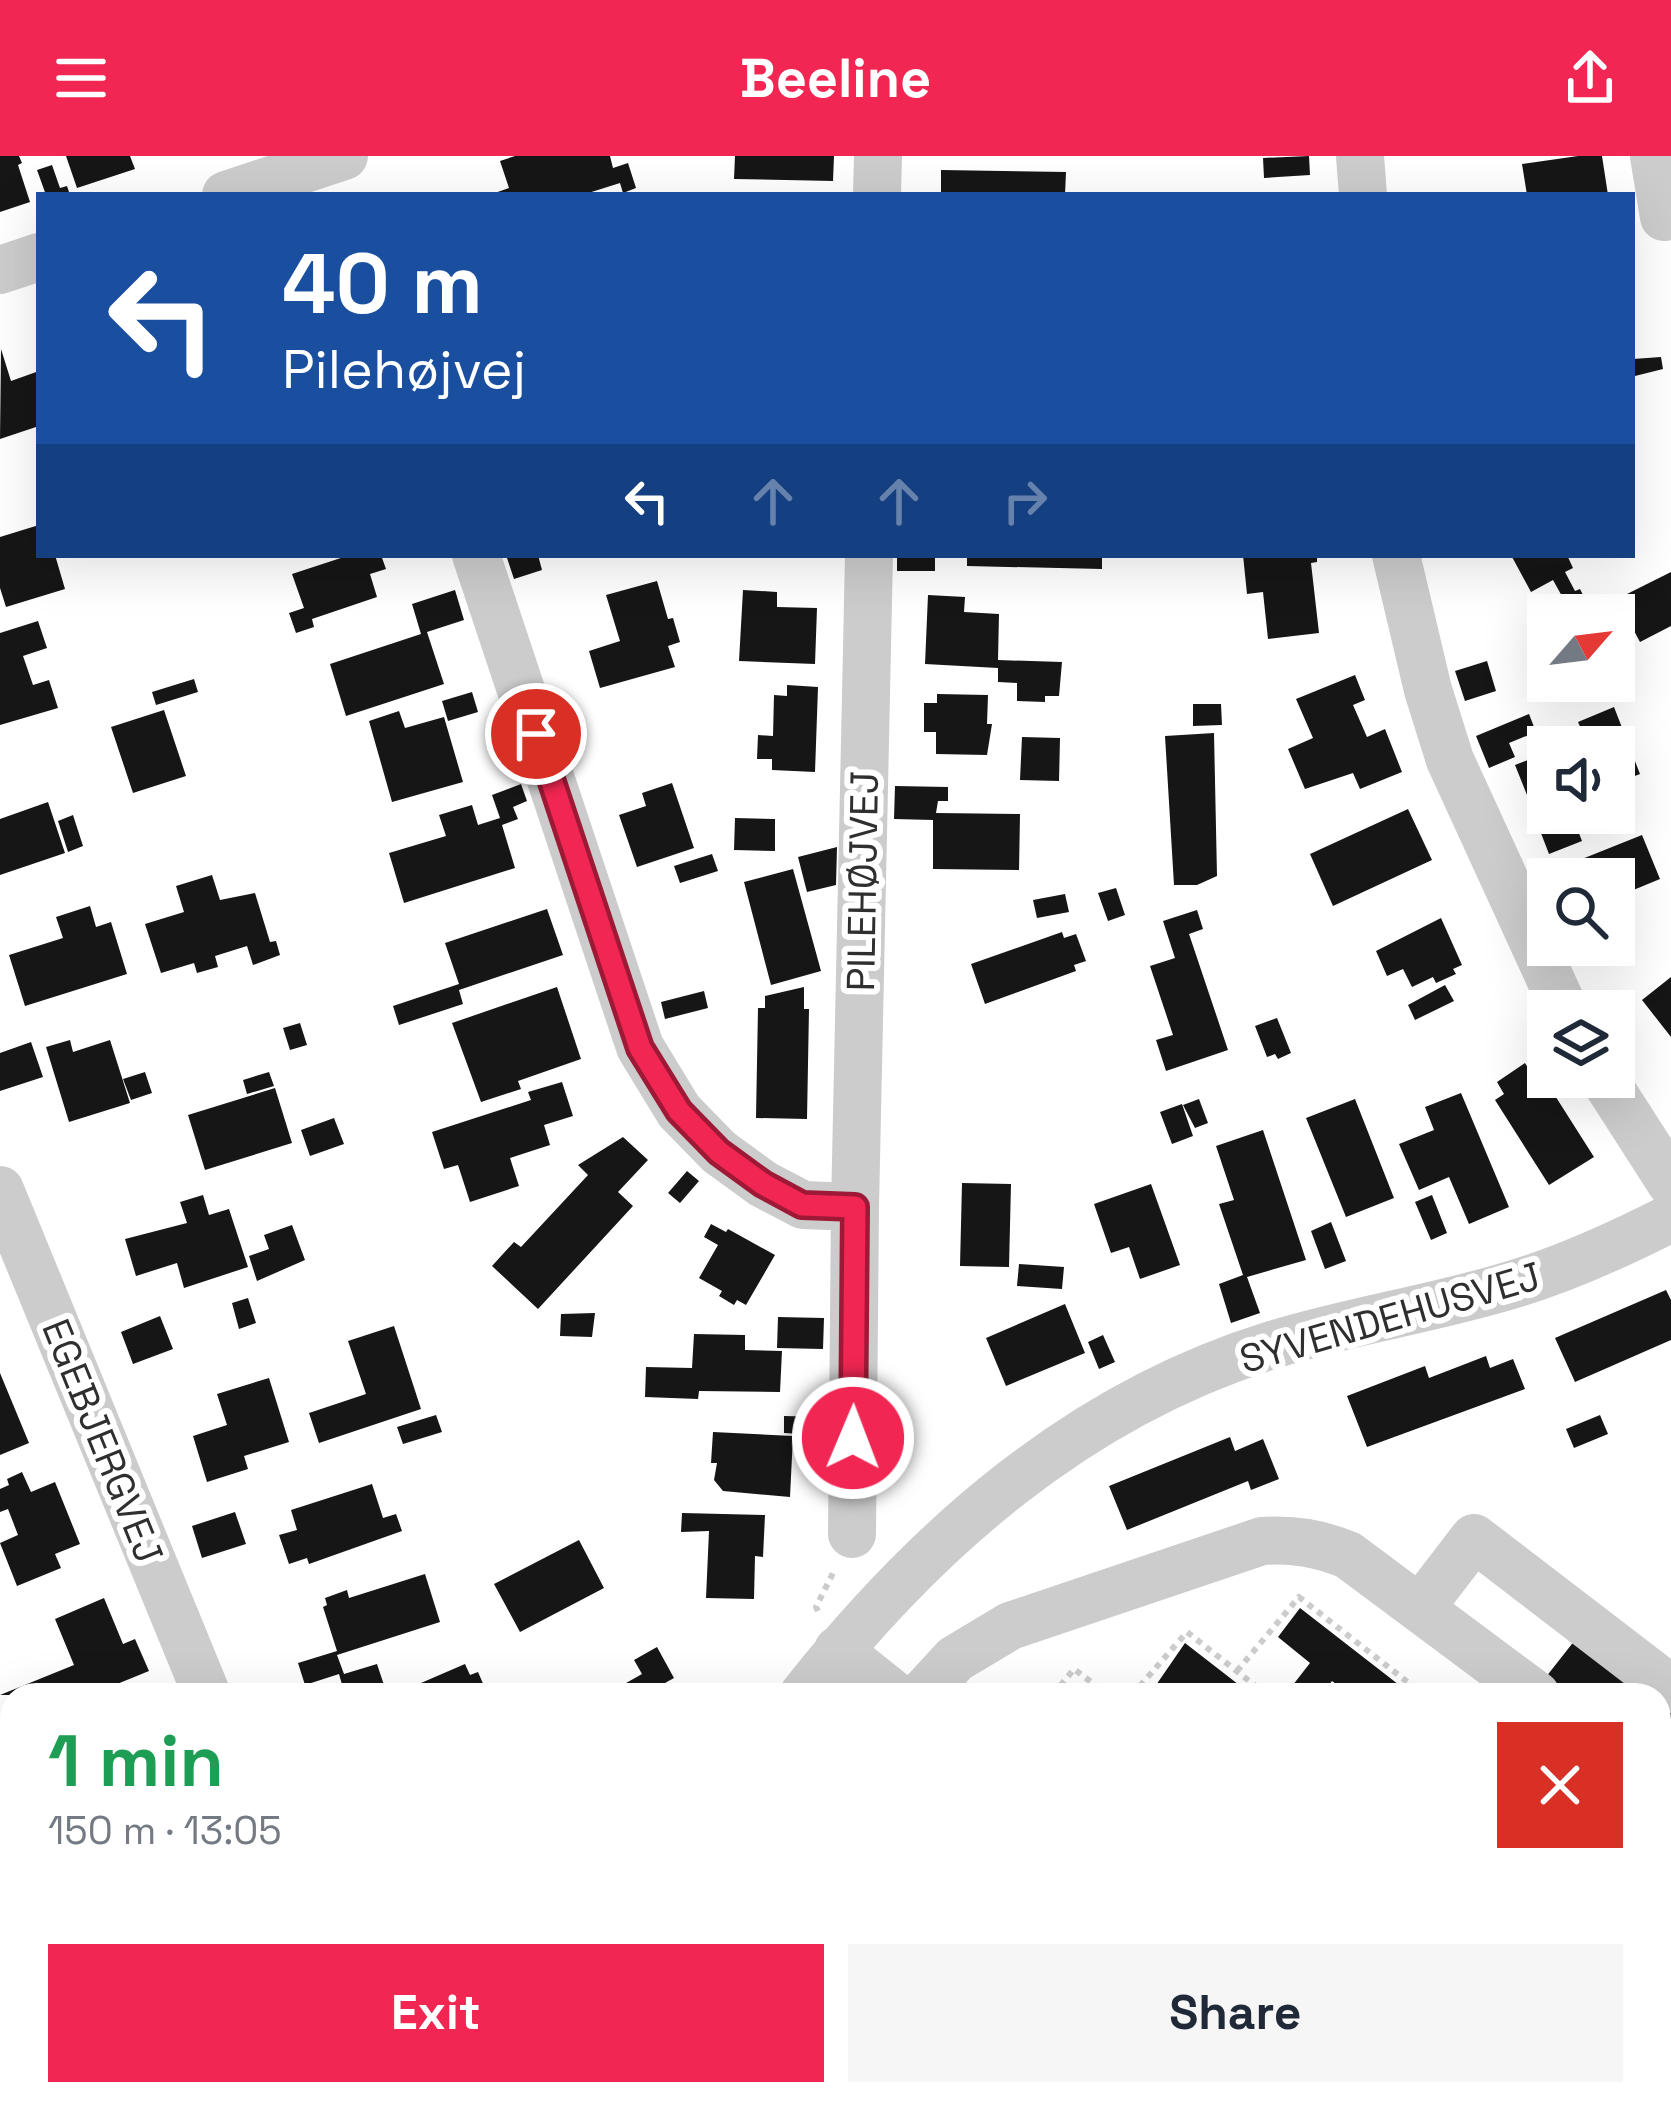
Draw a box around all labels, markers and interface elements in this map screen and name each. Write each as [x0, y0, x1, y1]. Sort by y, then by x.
text: Beeline [740, 44, 931, 113]
icon: menu [48, 45, 114, 111]
icon: share [1557, 45, 1623, 111]
text: 40 m [282, 230, 483, 338]
icon: left [84, 240, 240, 396]
text: Pilehøjvej [282, 335, 526, 404]
icon: left [614, 468, 680, 534]
icon: ahead [740, 468, 806, 534]
icon: ahead [866, 468, 932, 534]
icon: right [992, 468, 1058, 534]
north arrow [1527, 594, 1635, 702]
map controls [1527, 594, 1635, 1098]
pin [485, 683, 587, 785]
icon: arrive [503, 701, 569, 767]
button: sound [1527, 726, 1635, 834]
street label: PILEHØJVEJ [836, 770, 889, 992]
button: search [1527, 858, 1635, 966]
button: layers [1527, 990, 1635, 1098]
street label: SYVENDEHUSVEJ [1234, 1251, 1546, 1384]
street label: EGEBJERGVEJ [31, 1312, 174, 1571]
position arrow [790, 1375, 916, 1501]
text: 1 min [48, 1715, 224, 1807]
button: close [1497, 1722, 1623, 1848]
text: 150 m · 13:05 [48, 1806, 282, 1855]
button: Exit [48, 1944, 824, 2082]
button: Share [848, 1944, 1623, 2082]

